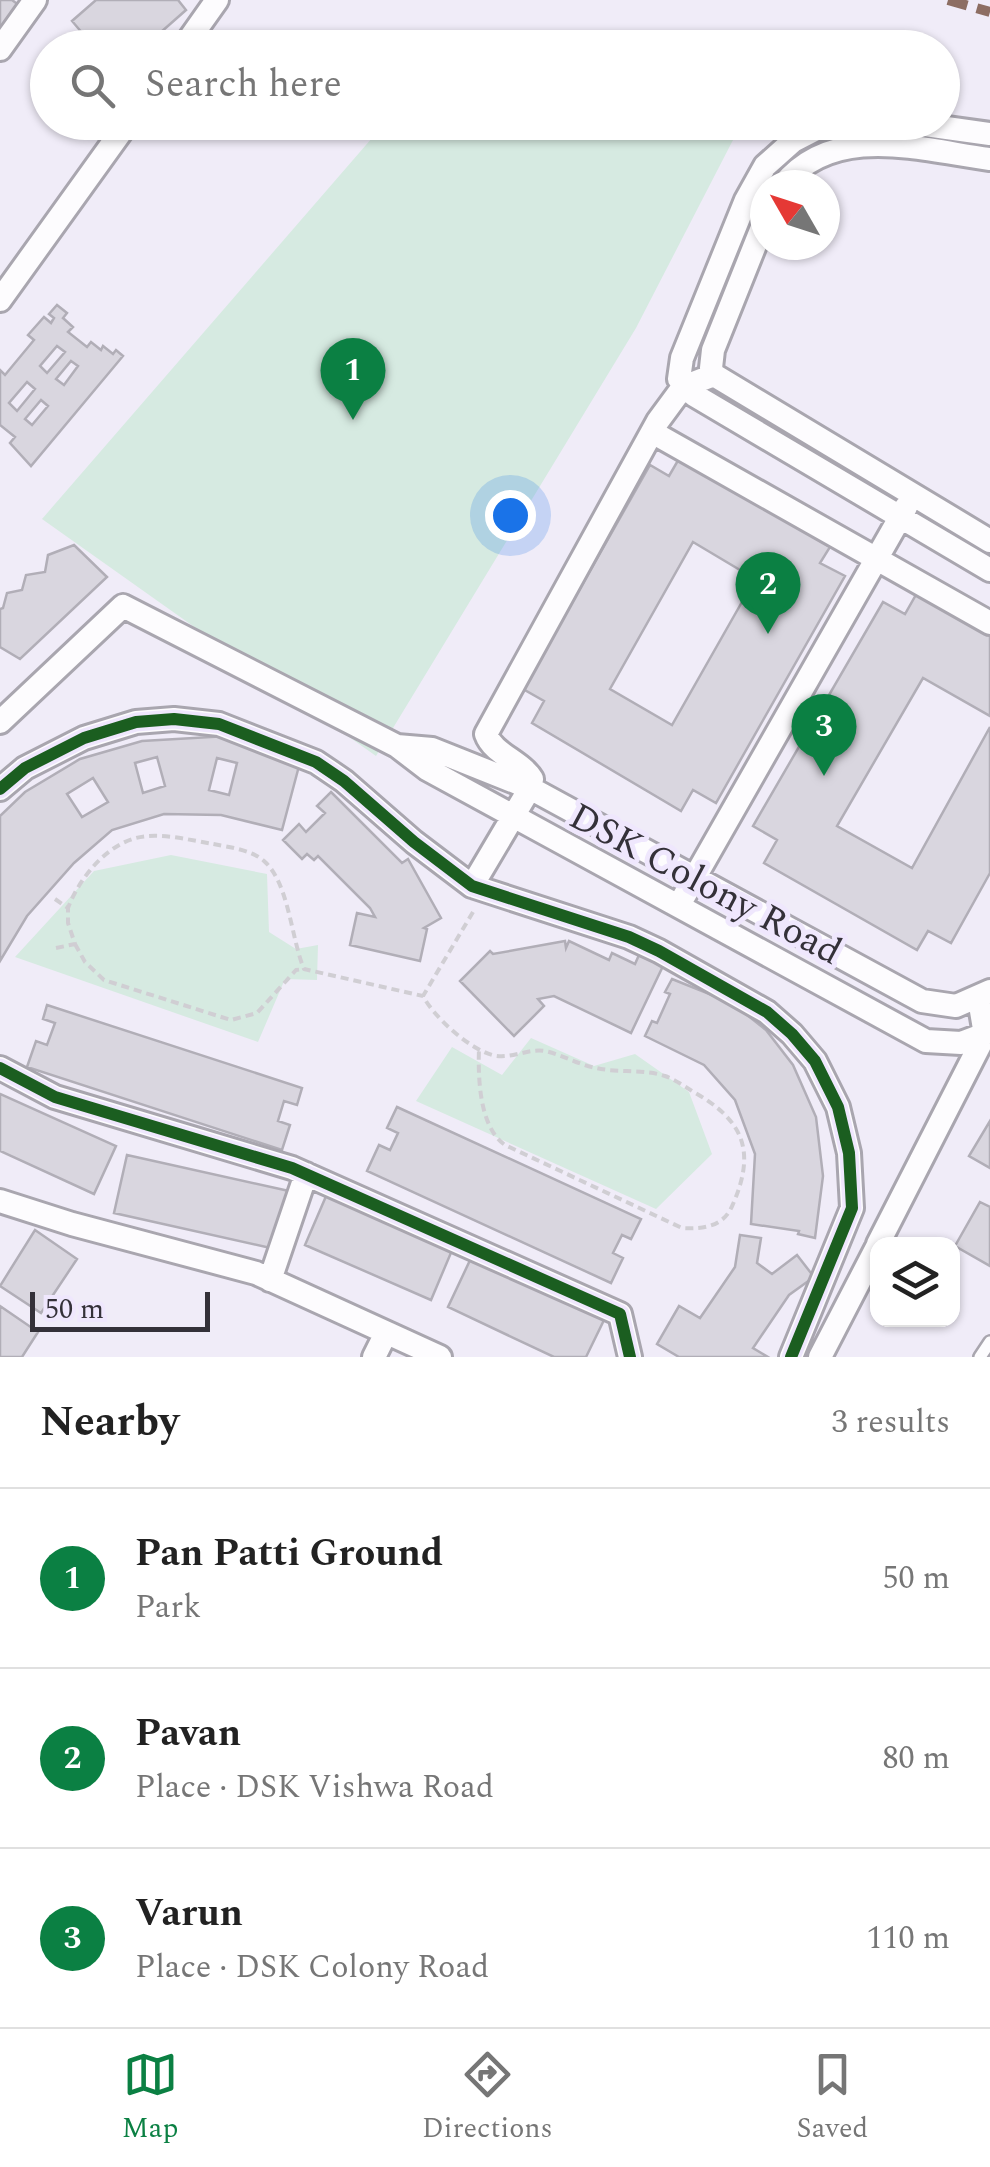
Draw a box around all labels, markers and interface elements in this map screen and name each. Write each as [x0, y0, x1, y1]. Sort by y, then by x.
search box [30, 30, 960, 140]
text: Search here [145, 56, 342, 114]
icon: search [65, 58, 120, 113]
north arrow [750, 170, 840, 260]
pin: 1 [320, 338, 386, 420]
your location [485, 490, 536, 541]
pin: 2 [736, 552, 800, 634]
pin: 3 [792, 694, 856, 776]
street label: DSK Colony Road [558, 788, 852, 981]
map controls [870, 1237, 960, 1327]
button: layers [870, 1237, 960, 1327]
scale bar [30, 1287, 210, 1332]
text: 50 m [45, 1288, 104, 1331]
text: Nearby [40, 1391, 179, 1454]
text: 3 results [831, 1398, 950, 1447]
text: Pan Patti Ground [135, 1525, 443, 1583]
text: 1 [64, 1554, 81, 1603]
text: 50 m [882, 1554, 950, 1603]
text: Park [135, 1583, 201, 1632]
text: Pavan [135, 1705, 241, 1763]
text: 2 [64, 1734, 81, 1783]
text: 80 m [882, 1734, 950, 1783]
text: Place · DSK Vishwa Road [135, 1763, 494, 1812]
text: Varun [135, 1885, 243, 1943]
text: 3 [64, 1914, 81, 1963]
text: 110 m [866, 1914, 950, 1963]
text: Place · DSK Colony Road [135, 1943, 489, 1992]
tab: Map [122, 2047, 178, 2150]
tab: Directions [422, 2047, 553, 2150]
tab: Saved [796, 2047, 868, 2150]

